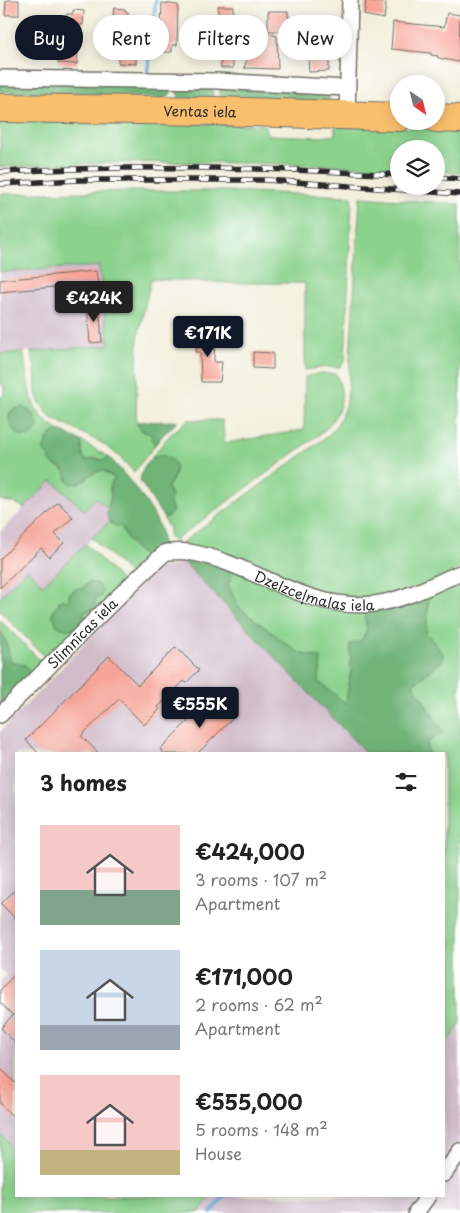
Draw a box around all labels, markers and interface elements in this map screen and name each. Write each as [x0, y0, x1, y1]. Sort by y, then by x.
chip: Buy [15, 15, 83, 60]
chip: Rent [93, 15, 169, 60]
chip: Filters [179, 15, 268, 60]
chip: New [278, 15, 352, 60]
north arrow [390, 75, 445, 130]
map controls [390, 75, 445, 195]
street label: Ventas iela [163, 100, 237, 122]
button: layers [390, 140, 445, 195]
pin: €424K [59, 280, 129, 323]
text: €424K [66, 285, 122, 309]
pin: €171K [173, 316, 243, 358]
text: €171K [184, 320, 232, 344]
street label: Dzelzceļmalas iela [251, 565, 375, 615]
street label: Slimnīcas iela [42, 593, 122, 673]
pin: €555K [165, 686, 235, 729]
text: €555K [173, 691, 227, 715]
text: 3 homes [40, 766, 127, 798]
icon: filters [392, 768, 420, 796]
text: €424,000 [195, 835, 305, 867]
icon: home [80, 845, 140, 905]
text: 3 rooms · 107 m² [195, 867, 327, 891]
text: Apartment [195, 891, 280, 915]
text: €171,000 [195, 960, 293, 992]
icon: home [80, 970, 140, 1030]
text: 2 rooms · 62 m² [195, 992, 323, 1016]
text: Apartment [195, 1016, 280, 1040]
text: €555,000 [195, 1085, 303, 1117]
icon: home [80, 1095, 140, 1155]
text: 5 rooms · 148 m² [195, 1117, 328, 1141]
text: House [195, 1141, 242, 1165]

